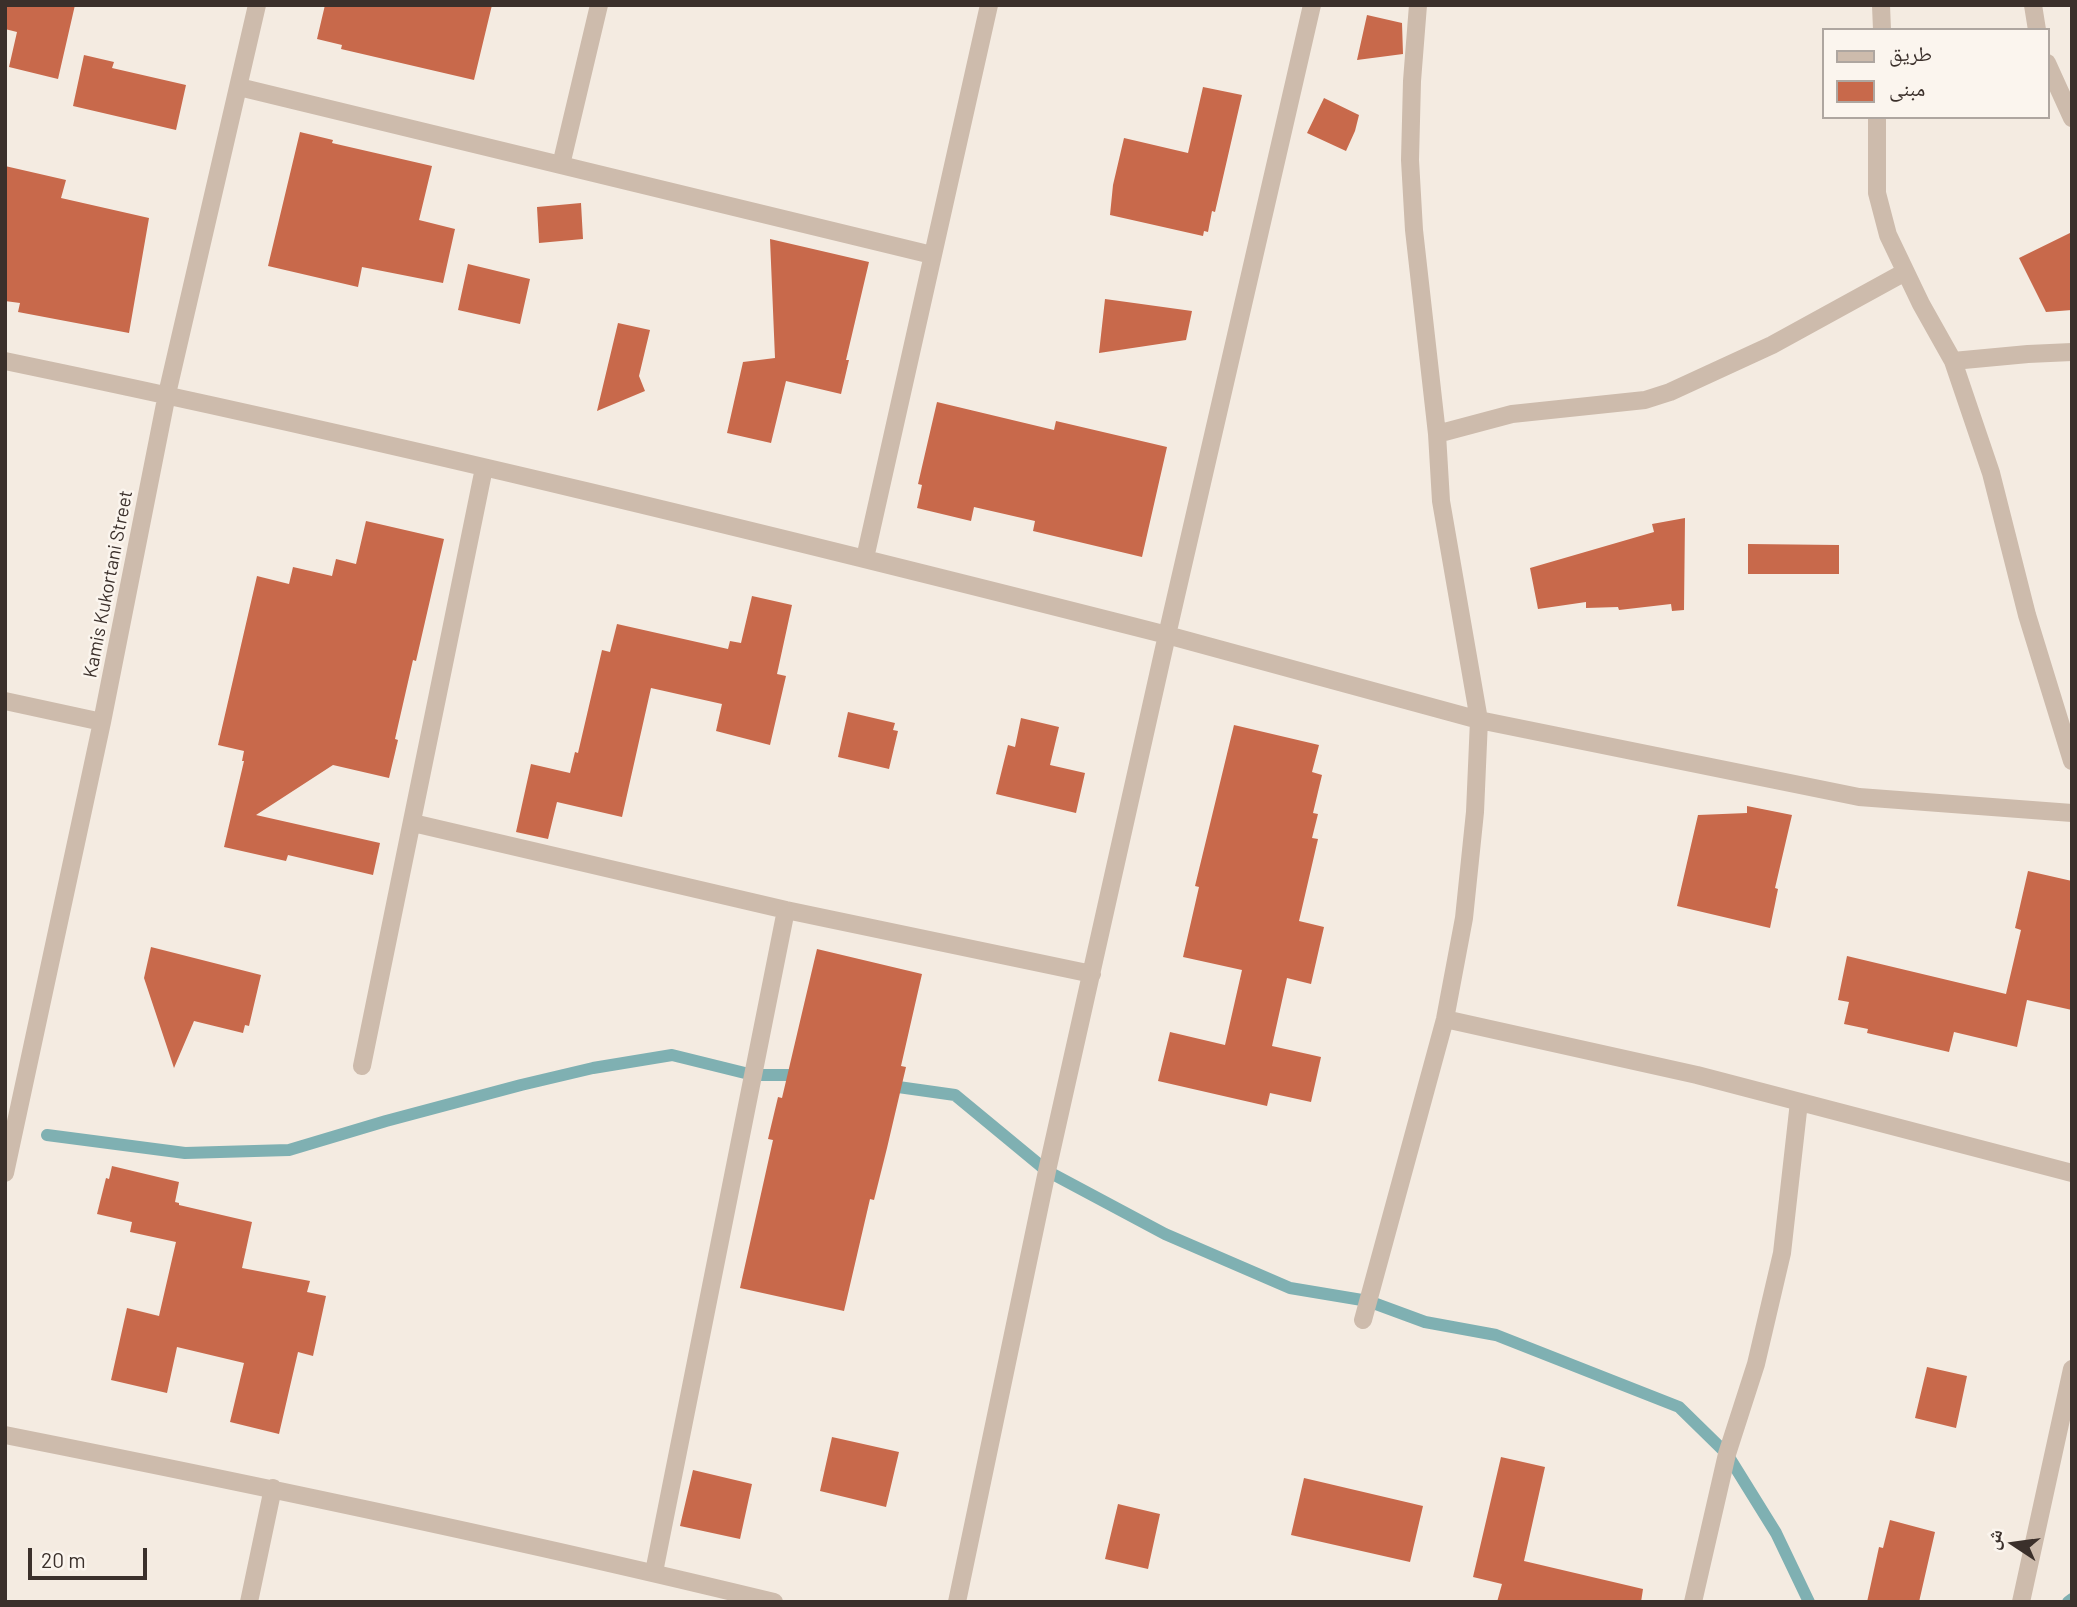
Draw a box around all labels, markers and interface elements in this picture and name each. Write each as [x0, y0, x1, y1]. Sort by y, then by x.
legend [1822, 28, 2049, 119]
text: طريق [1889, 40, 1932, 65]
text: مبنى [1889, 75, 1925, 100]
street label: Kamis Kukortani Street [79, 488, 137, 680]
north arrow [1979, 1509, 2049, 1579]
text: ش [1980, 1527, 2007, 1552]
scale bar [32, 1534, 150, 1578]
text: 20 m [41, 1547, 86, 1572]

